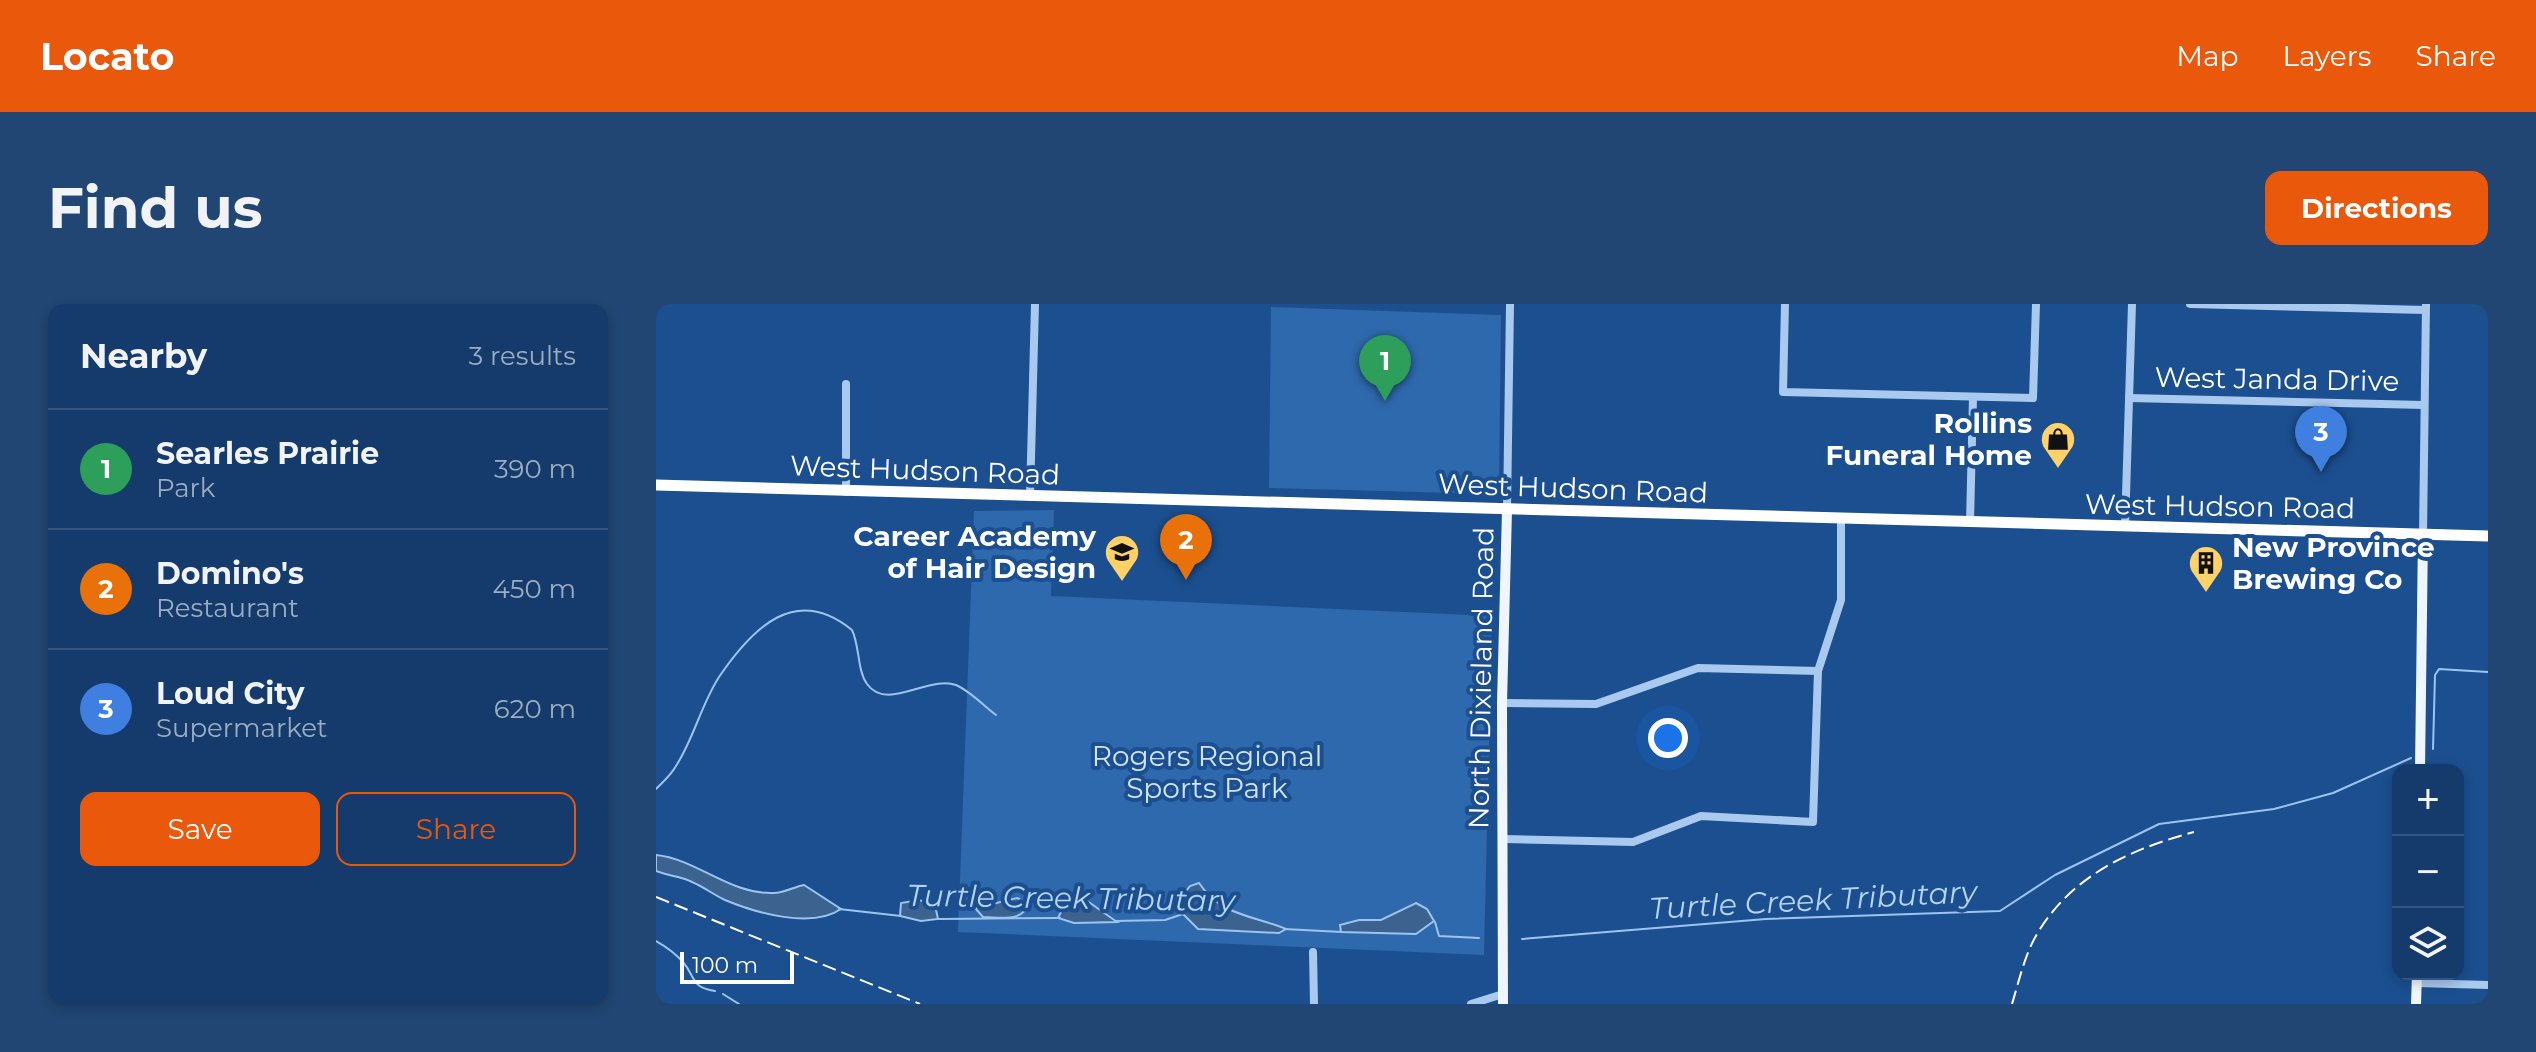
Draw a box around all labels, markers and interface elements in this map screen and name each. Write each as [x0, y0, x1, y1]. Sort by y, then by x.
text: Locato [40, 33, 174, 80]
text: Map [2176, 39, 2239, 73]
text: Layers [2283, 39, 2372, 73]
text: Share [2416, 39, 2496, 73]
button: Directions [2265, 171, 2488, 245]
text: Find us [48, 174, 262, 242]
text: Nearby [80, 335, 207, 377]
pin: 1 [1359, 335, 1411, 401]
text: 3 results [469, 340, 576, 372]
street label: West Janda Drive [2154, 360, 2400, 398]
place label: Rollins Funeral Home [1825, 406, 2032, 472]
pin: 3 [2295, 406, 2347, 472]
shop icon: Rollins Funeral Home [2039, 420, 2077, 470]
text: Searles Prairie [156, 435, 379, 472]
street label: West Hudson Road [789, 448, 1061, 492]
text: 1 [101, 453, 111, 485]
text: 390 m [494, 453, 576, 485]
street label: West Hudson Road [1437, 466, 1709, 510]
text: Park [156, 472, 215, 504]
street label: West Hudson Road [2085, 487, 2355, 525]
pin: 2 [1160, 514, 1212, 580]
place label: Career Academy of Hair Design [853, 519, 1096, 585]
street label: North Dixieland Road [1461, 527, 1501, 829]
place label: New Province Brewing Co [2232, 530, 2435, 596]
school or university icon: Career Academy of Hair Design [1103, 533, 1141, 583]
building icon: New Province Brewing Co [2187, 544, 2225, 594]
text: Domino's [156, 555, 304, 592]
text: 2 [98, 573, 114, 605]
text: 450 m [493, 573, 576, 605]
text: Restaurant [156, 592, 299, 624]
text: Loud City [156, 675, 305, 712]
text: 3 [98, 693, 114, 725]
text: 620 m [494, 693, 576, 725]
text: Supermarket [156, 712, 327, 744]
your location [1648, 718, 1688, 758]
park label: Rogers Regional Sports Park [1092, 739, 1322, 805]
map controls [2392, 764, 2464, 980]
button: + [2392, 764, 2464, 836]
button: Save [80, 792, 320, 866]
button: Share [336, 792, 576, 866]
button: − [2392, 836, 2464, 908]
water label: Turtle Creek Tributary [1648, 873, 1980, 927]
water label: Turtle Creek Tributary [907, 877, 1237, 919]
button: layers [2392, 908, 2464, 980]
scale bar [680, 948, 794, 984]
text: 100 m [692, 952, 758, 979]

